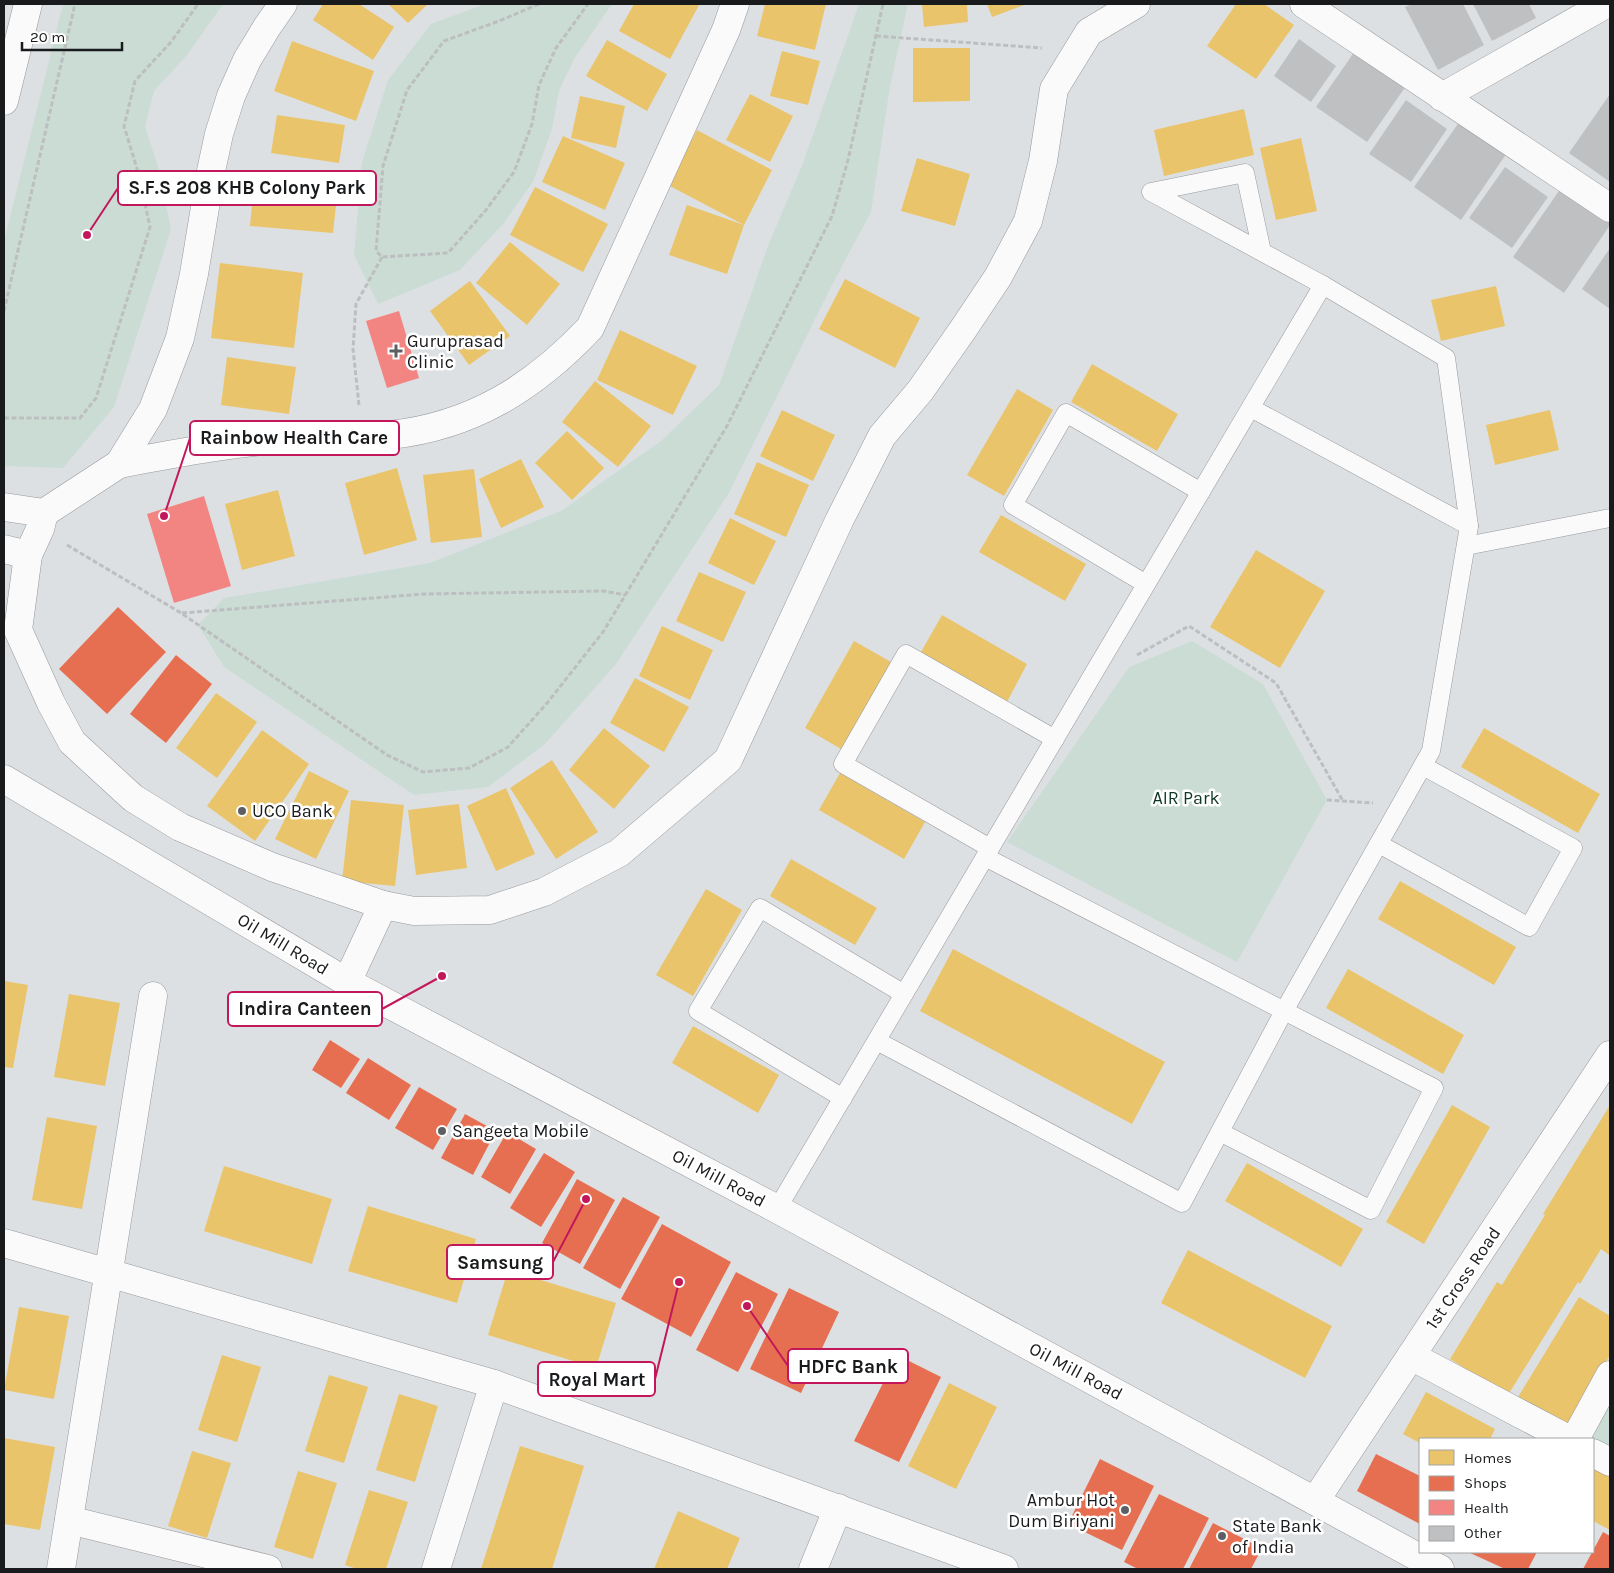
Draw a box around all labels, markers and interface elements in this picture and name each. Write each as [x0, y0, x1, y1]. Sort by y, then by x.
scale bar [22, 20, 122, 52]
text: 20 m [30, 28, 65, 46]
callout: S.F.S 208 KHB Colony Park [118, 171, 376, 205]
text: S.F.S 208 KHB Colony Park [128, 177, 366, 199]
place label: Guruprasad Clinic [407, 330, 504, 373]
marker: Guruprasad Clinic [389, 344, 403, 358]
callout: Rainbow Health Care [190, 421, 399, 455]
text: Rainbow Health Care [200, 427, 388, 449]
park label: AIR Park [1152, 787, 1220, 809]
place label: UCO Bank [252, 800, 333, 822]
marker: UCO Bank [236, 805, 248, 817]
street label: Oil Mill Road [233, 908, 333, 980]
callout: Indira Canteen [228, 992, 382, 1026]
text: Indira Canteen [238, 998, 372, 1020]
place label: Sangeeta Mobile [452, 1120, 589, 1142]
marker: Sangeeta Mobile [436, 1125, 448, 1137]
street label: Oil Mill Road [668, 1144, 770, 1212]
street label: 1st Cross Road [1421, 1223, 1505, 1333]
callout: Samsung [447, 1245, 553, 1279]
text: Samsung [457, 1252, 543, 1274]
street label: Oil Mill Road [1025, 1337, 1127, 1405]
callout: HDFC Bank [788, 1349, 908, 1383]
text: HDFC Bank [798, 1356, 898, 1378]
callout: Royal Mart [538, 1362, 655, 1396]
text: Royal Mart [549, 1369, 645, 1391]
legend [1419, 1438, 1594, 1553]
text: Homes [1464, 1449, 1512, 1467]
text: Shops [1464, 1474, 1507, 1492]
place label: Ambur Hot Dum Biriyani [1008, 1489, 1115, 1532]
text: Health [1464, 1499, 1509, 1517]
marker: Ambur Hot Dum Biriyani [1119, 1504, 1131, 1516]
place label: State Bank of India [1232, 1515, 1322, 1558]
text: Other [1464, 1524, 1502, 1542]
marker: State Bank of India [1216, 1530, 1228, 1542]

